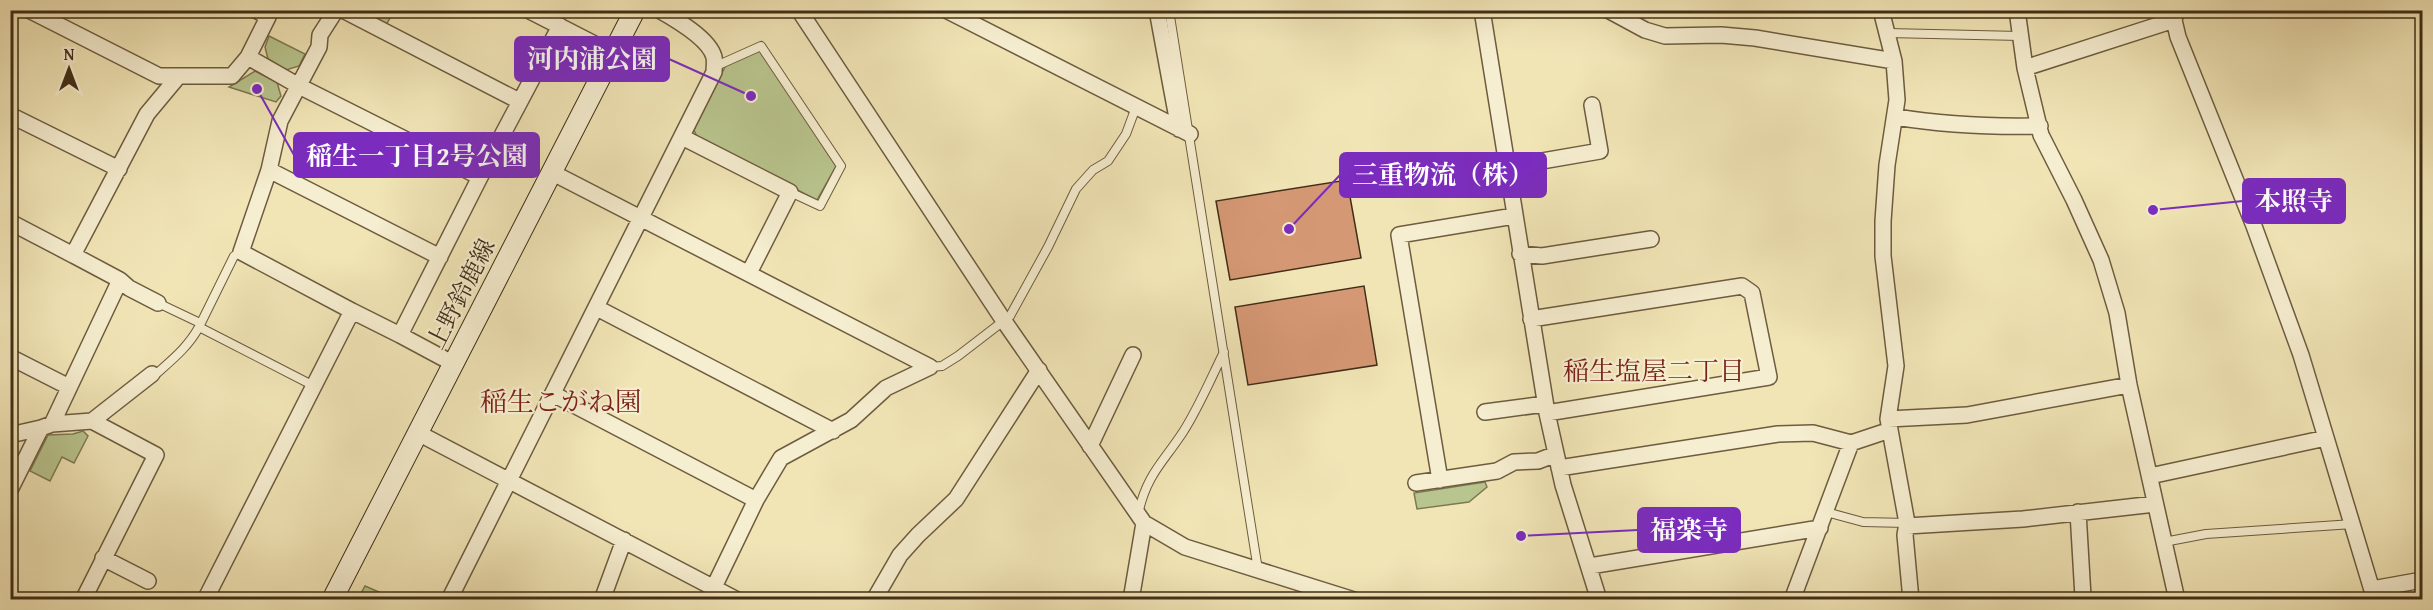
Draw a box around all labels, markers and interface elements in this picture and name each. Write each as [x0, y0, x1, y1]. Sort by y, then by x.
callout: 河内浦公園 [515, 37, 669, 81]
north arrow [39, 39, 99, 99]
text: 河内浦公園 [527, 39, 657, 78]
text: N [64, 42, 75, 66]
callout: 稲生一丁目2号公園 [294, 133, 539, 177]
text: 稲生一丁目2号公園 [306, 136, 528, 175]
callout: 三重物流（株） [1340, 153, 1546, 197]
text: 三重物流（株） [1352, 155, 1534, 194]
callout: 本照寺 [2243, 179, 2345, 223]
text: 本照寺 [2255, 181, 2333, 220]
street label: 上野鈴鹿線 [418, 232, 503, 355]
district label: 稲生塩屋二丁目 [1563, 351, 1745, 390]
district label: 稲生こがね園 [480, 381, 642, 421]
callout: 福楽寺 [1638, 508, 1740, 552]
text: 福楽寺 [1650, 510, 1728, 549]

